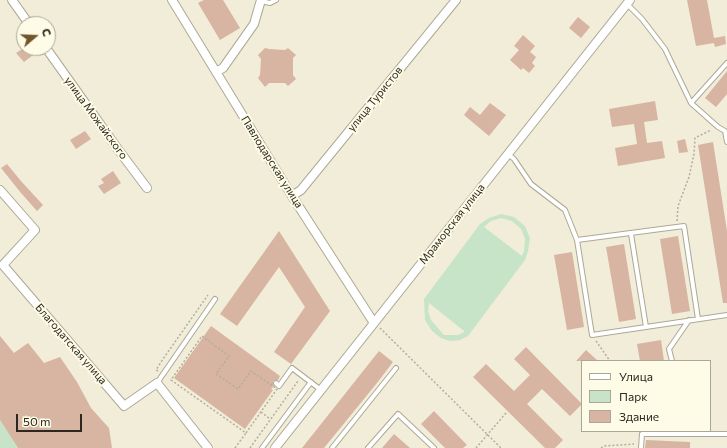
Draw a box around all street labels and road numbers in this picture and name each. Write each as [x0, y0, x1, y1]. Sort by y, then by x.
street label: улица Туристов [345, 64, 405, 134]
street label: улица Можайского [62, 74, 130, 162]
street label: Павлодарская улица [238, 113, 306, 211]
street label: Мраморская улица [416, 181, 488, 267]
street label: Благодатская улица [32, 301, 110, 387]

